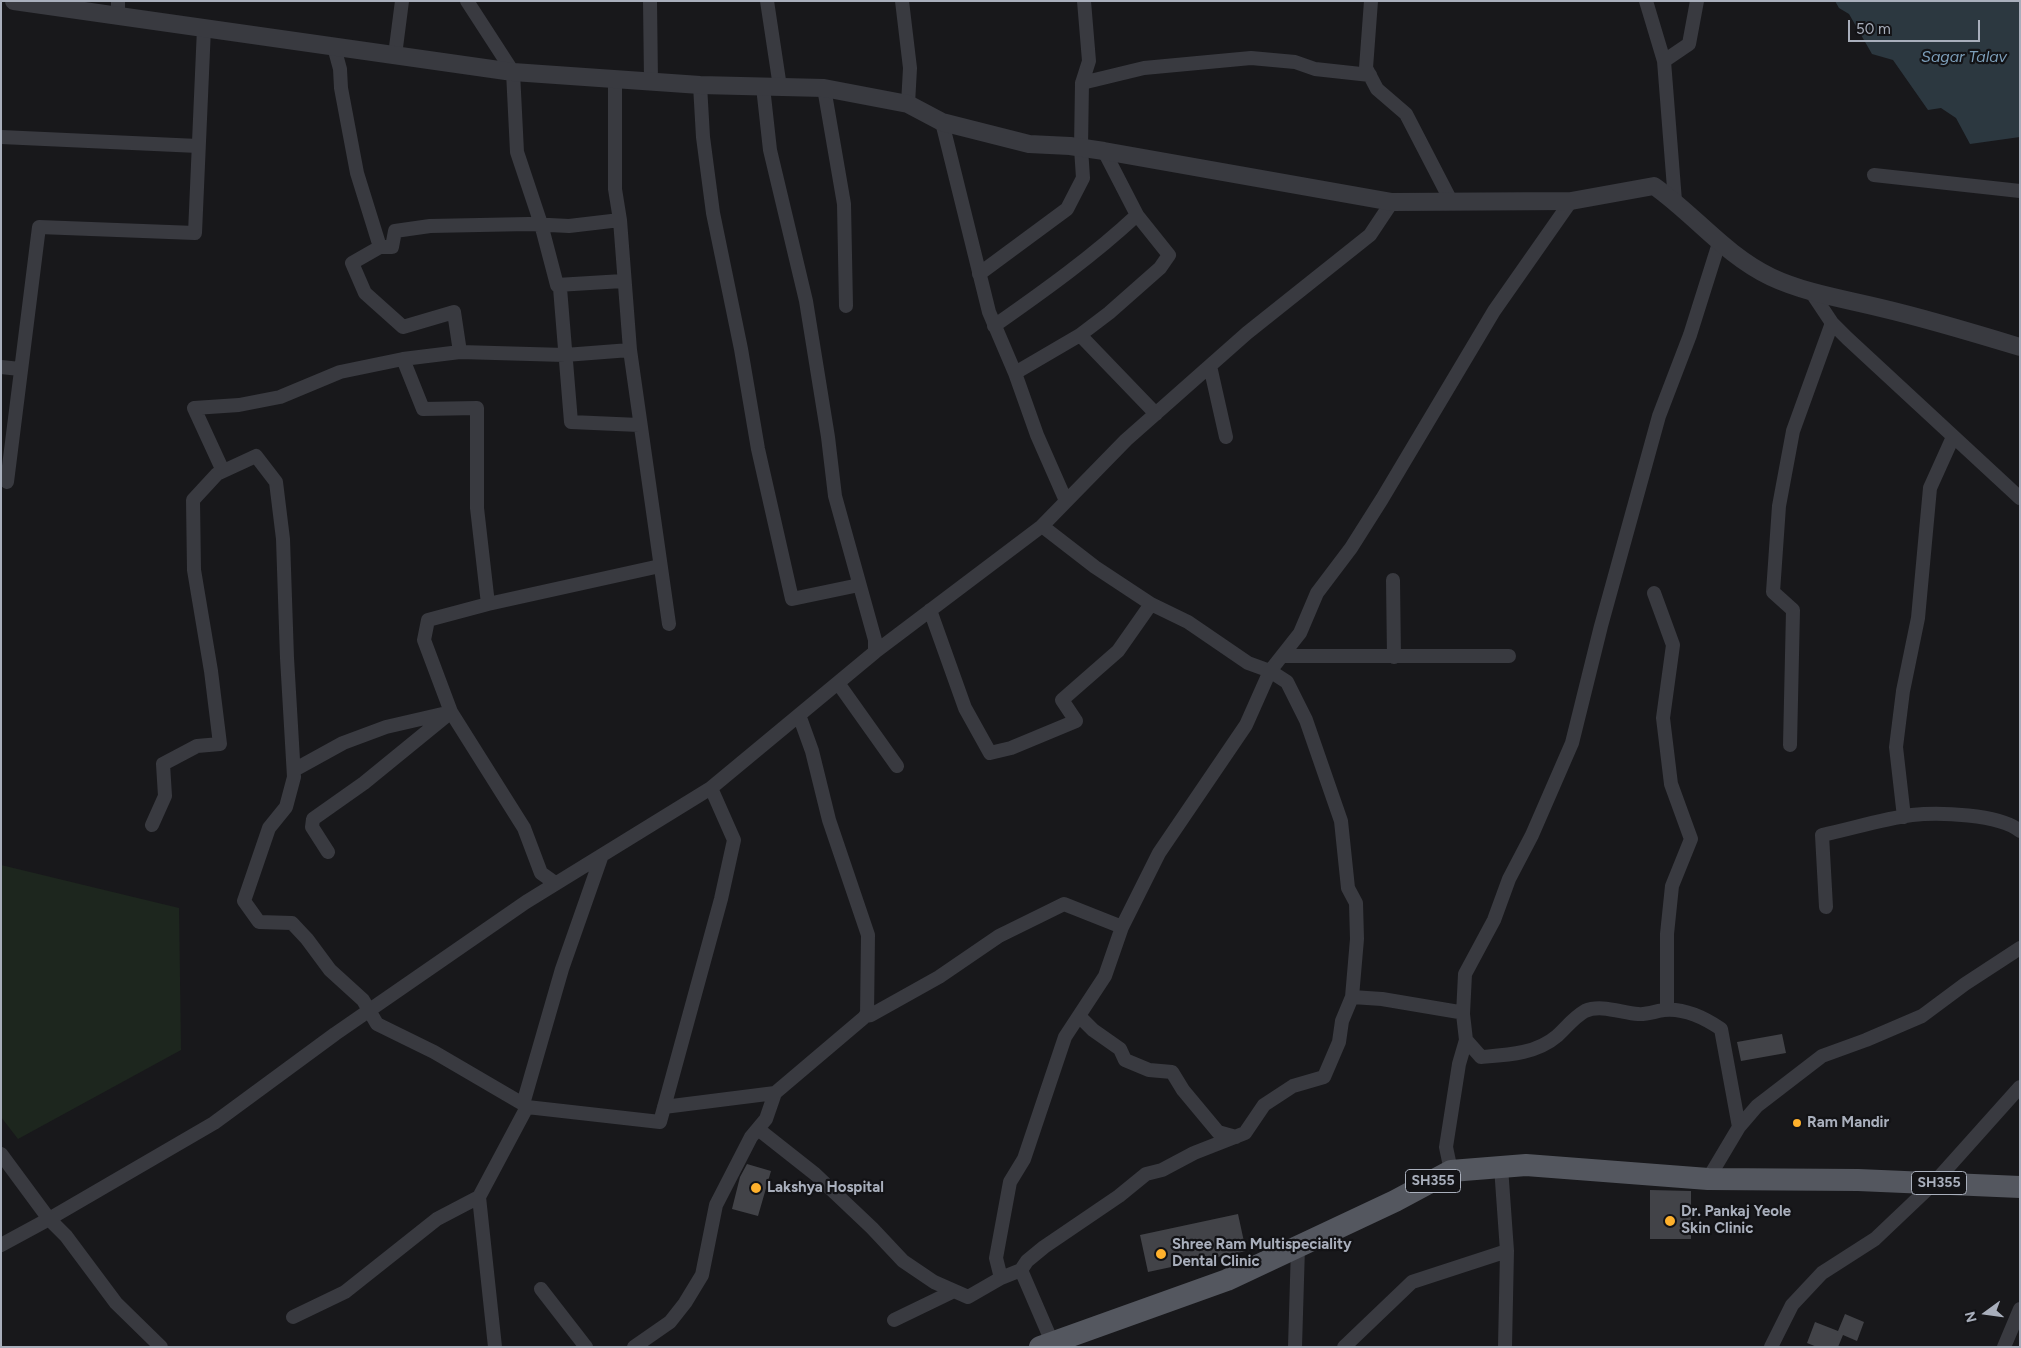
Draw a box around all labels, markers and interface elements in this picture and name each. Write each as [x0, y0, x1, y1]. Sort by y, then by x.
scale bar [1851, 10, 1984, 42]
text: 50 m [1856, 20, 1891, 38]
water label: Sagar Talav [1921, 47, 2007, 67]
place label: Ram Mandir [1807, 1114, 1889, 1132]
marker: Ram Mandir [1791, 1117, 1803, 1129]
road number: SH355 [1406, 1170, 1460, 1192]
road number: SH355 [1912, 1172, 1966, 1194]
place label: Lakshya Hospital [767, 1179, 884, 1197]
marker: Lakshya Hospital [749, 1181, 763, 1195]
place label: Dr. Pankaj Yeole Skin Clinic [1681, 1203, 1791, 1238]
marker: Dr. Pankaj Yeole Skin Clinic [1663, 1214, 1677, 1228]
place label: Shree Ram Multispeciality Dental Clinic [1172, 1236, 1352, 1271]
marker: Shree Ram Multispeciality Dental Clinic [1154, 1247, 1168, 1261]
north arrow [1961, 1288, 2011, 1338]
text: N [1961, 1309, 1981, 1324]

